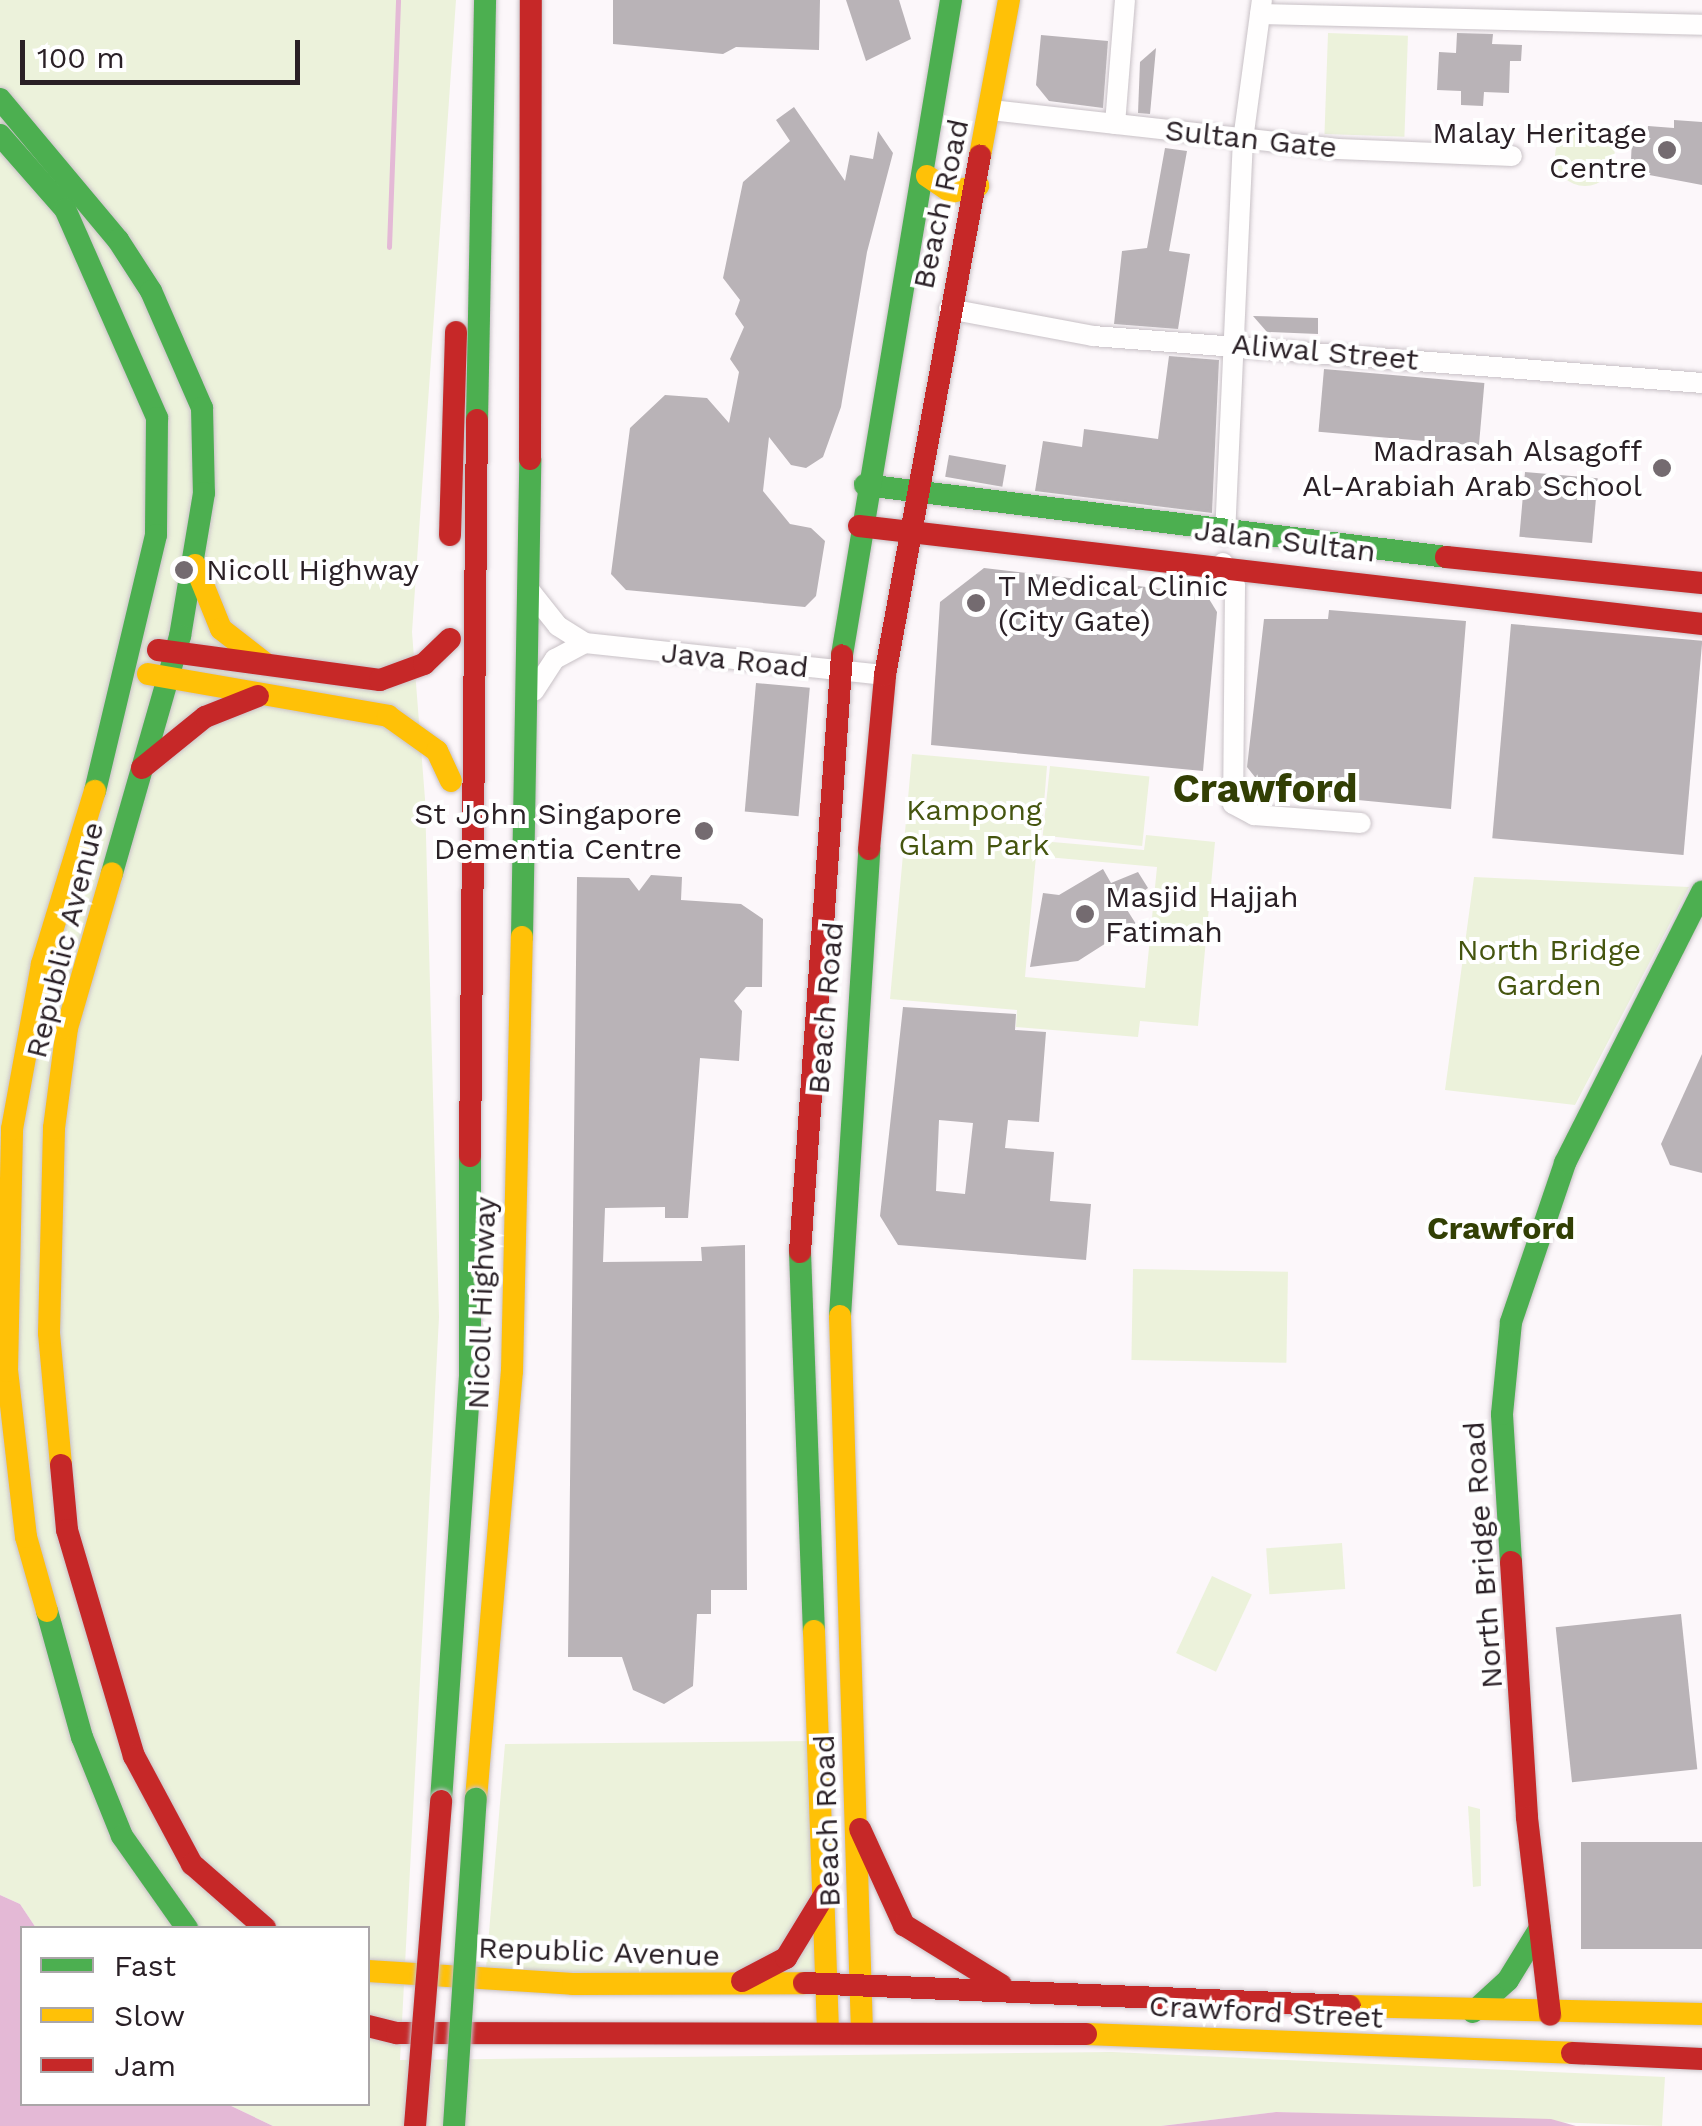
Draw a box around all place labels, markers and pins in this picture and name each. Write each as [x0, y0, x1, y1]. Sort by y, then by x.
place label: Malay Heritage Centre [1431, 115, 1647, 186]
marker: Malay Heritage Centre [1656, 139, 1678, 161]
place label: Madrasah Alsagoff Al-Arabiah Arab School [1301, 433, 1642, 504]
marker: Madrasah Alsagoff Al-Arabiah Arab School [1651, 457, 1673, 479]
place label: Nicoll Highway [206, 552, 420, 588]
marker: Nicoll Highway [171, 557, 197, 583]
place label: T Medical Clinic (City Gate) [998, 568, 1230, 638]
marker: T Medical Clinic (City Gate) [963, 590, 989, 616]
place label: St John Singapore Dementia Centre [413, 796, 682, 866]
marker: St John Singapore Dementia Centre [691, 818, 717, 844]
place label: Masjid Hajjah Fatimah [1105, 879, 1299, 950]
marker: Masjid Hajjah Fatimah [1074, 903, 1096, 925]

